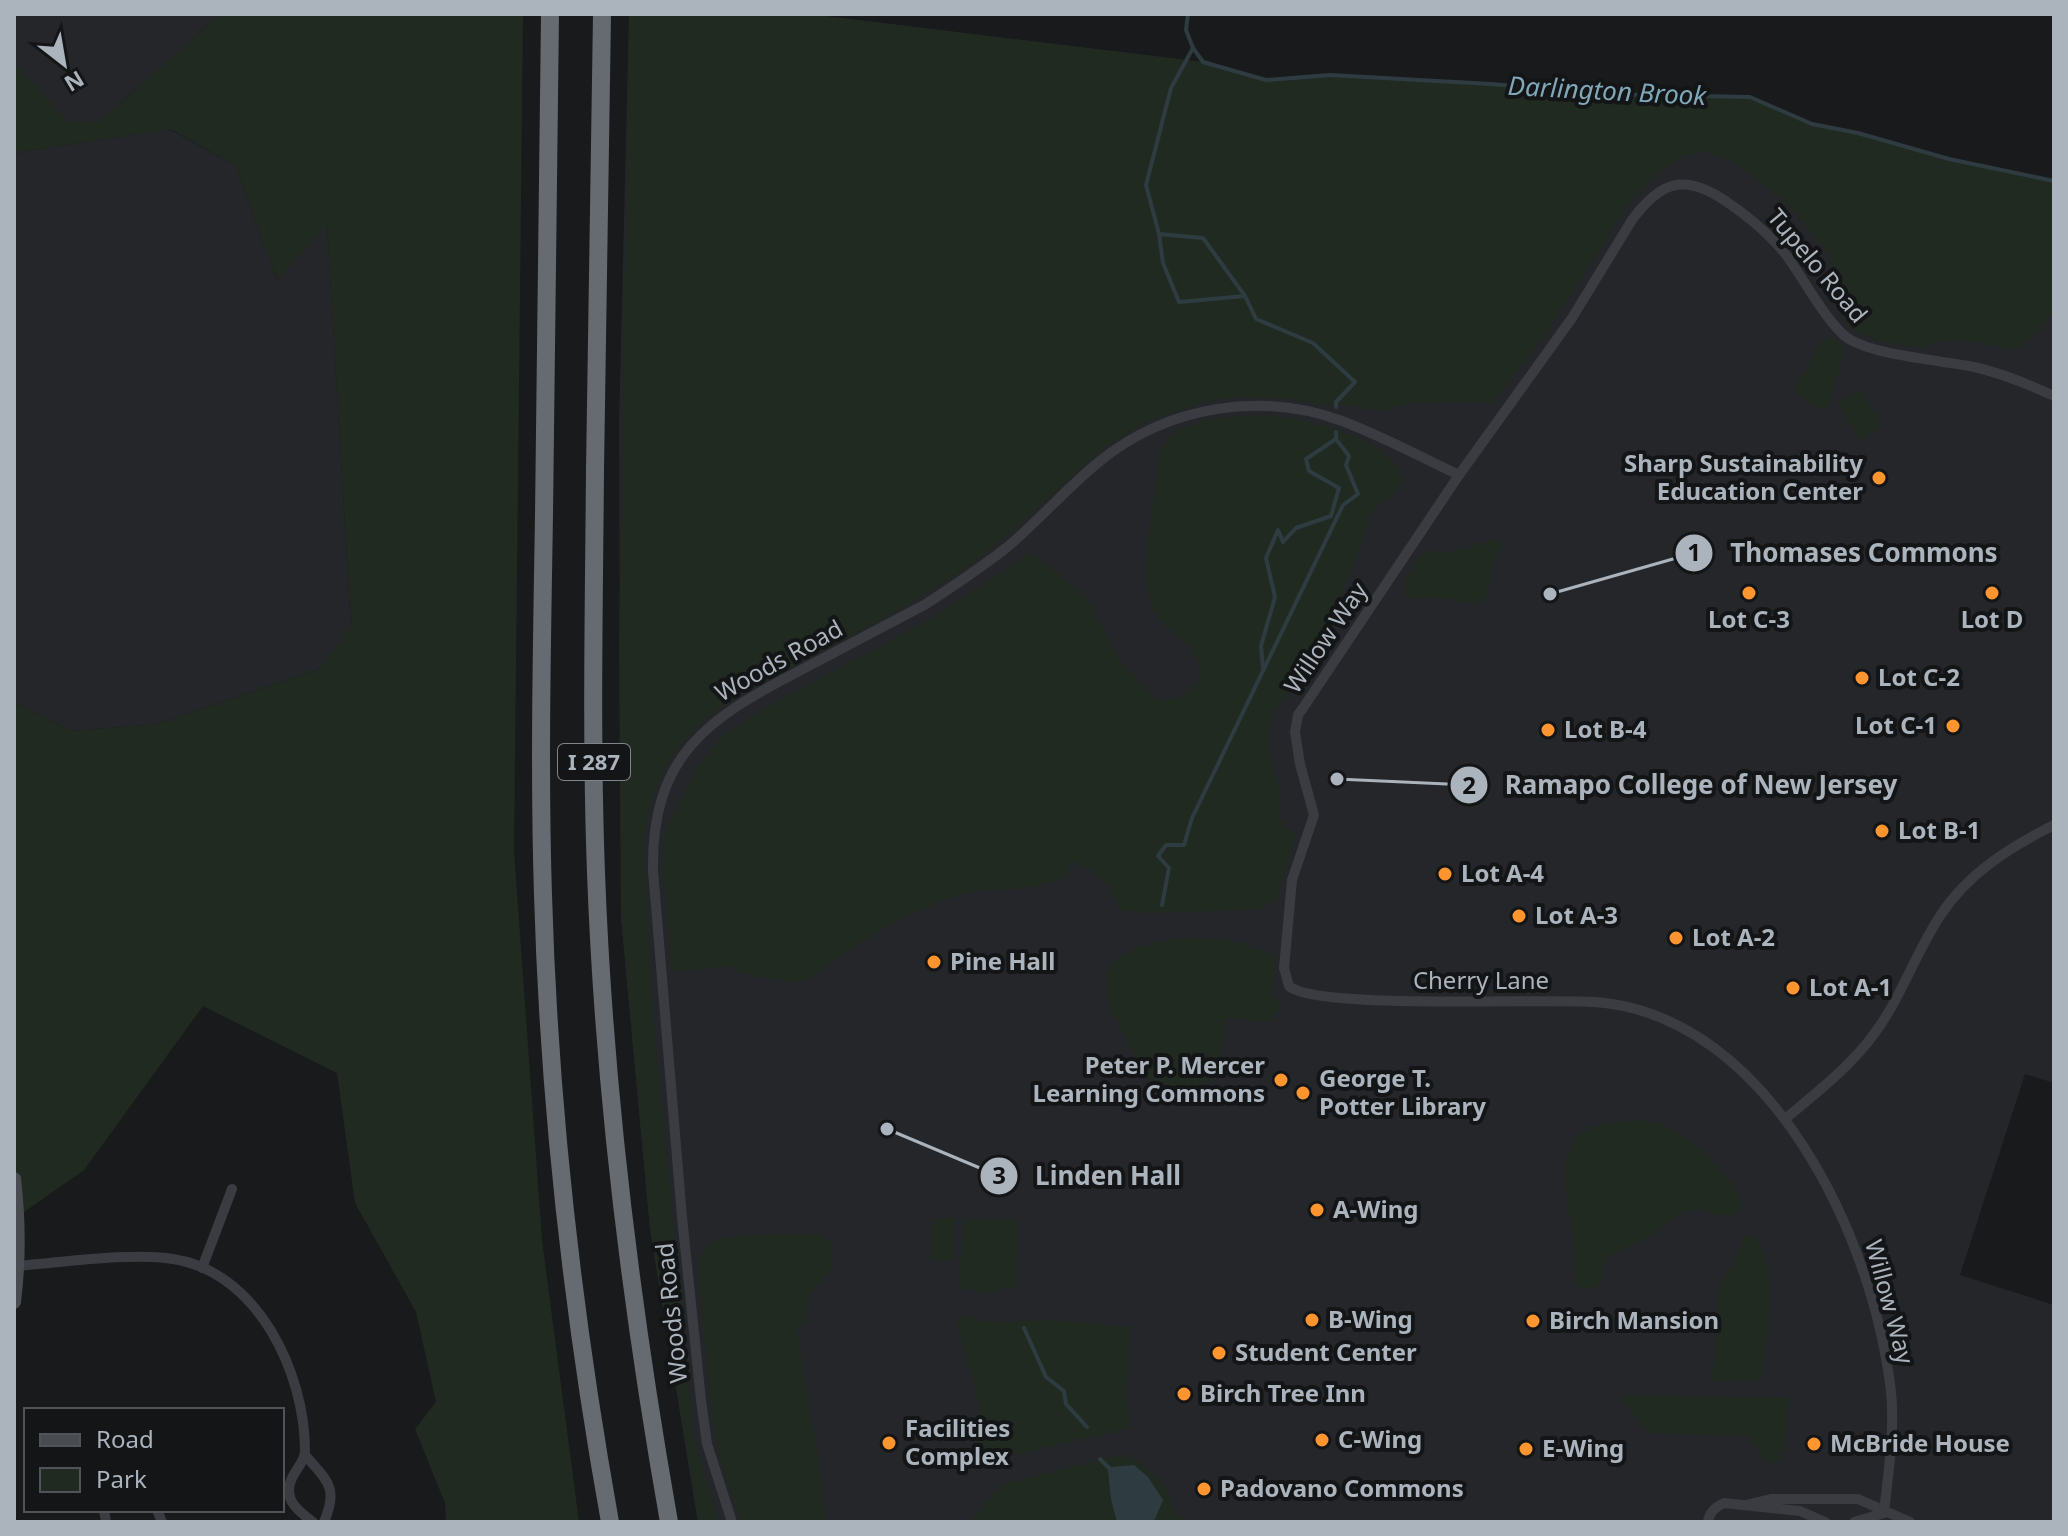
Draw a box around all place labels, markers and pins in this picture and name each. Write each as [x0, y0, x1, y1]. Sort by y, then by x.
place label: Sharp Sustainability Education Center [1624, 446, 1863, 507]
marker: Sharp Sustainability Education Center [1870, 469, 1888, 487]
callout: Thomases Commons [1674, 528, 2013, 578]
marker: Lot C-3 [1740, 584, 1758, 602]
marker: Lot D [1983, 584, 2001, 602]
place label: Lot C-3 [1708, 602, 1790, 635]
place label: Lot D [1961, 602, 2023, 635]
place label: Lot C-2 [1878, 660, 1960, 693]
marker: Lot C-2 [1853, 669, 1871, 687]
place label: Lot C-1 [1855, 708, 1937, 741]
place label: Lot B-4 [1564, 712, 1647, 745]
marker: Lot C-1 [1944, 717, 1962, 735]
marker: Lot B-4 [1539, 721, 1557, 739]
callout: Ramapo College of New Jersey [1449, 760, 1913, 810]
place label: Lot B-1 [1898, 813, 1980, 846]
marker: Lot B-1 [1873, 822, 1891, 840]
place label: Lot A-4 [1461, 856, 1544, 889]
marker: Lot A-4 [1436, 865, 1454, 883]
place label: Lot A-3 [1535, 898, 1618, 931]
marker: Lot A-3 [1510, 907, 1528, 925]
place label: Lot A-2 [1692, 920, 1775, 953]
marker: Lot A-2 [1667, 929, 1685, 947]
place label: Pine Hall [950, 944, 1055, 977]
marker: Pine Hall [925, 953, 943, 971]
place label: Lot A-1 [1809, 970, 1892, 1003]
marker: Lot A-1 [1784, 979, 1802, 997]
place label: Peter P. Mercer Learning Commons [1033, 1048, 1265, 1109]
place label: George T. Potter Library [1319, 1061, 1486, 1122]
marker: Peter P. Mercer Learning Commons [1272, 1071, 1290, 1089]
marker: George T. Potter Library [1294, 1084, 1312, 1102]
callout: Linden Hall [979, 1151, 1197, 1201]
place label: A-Wing [1333, 1192, 1418, 1225]
marker: A-Wing [1308, 1201, 1326, 1219]
place label: B-Wing [1328, 1302, 1413, 1335]
place label: Birch Mansion [1549, 1303, 1719, 1336]
marker: B-Wing [1303, 1311, 1321, 1329]
marker: Birch Mansion [1524, 1312, 1542, 1330]
place label: Student Center [1235, 1335, 1417, 1368]
marker: Student Center [1210, 1344, 1228, 1362]
place label: Birch Tree Inn [1200, 1376, 1366, 1409]
marker: Birch Tree Inn [1175, 1385, 1193, 1403]
place label: Facilities Complex [905, 1411, 1010, 1472]
place label: C-Wing [1338, 1422, 1422, 1455]
place label: McBride House [1830, 1426, 2010, 1459]
marker: C-Wing [1313, 1431, 1331, 1449]
place label: E-Wing [1542, 1431, 1624, 1464]
marker: Facilities Complex [880, 1434, 898, 1452]
marker: McBride House [1805, 1435, 1823, 1453]
marker: E-Wing [1517, 1440, 1535, 1458]
place label: Padovano Commons [1220, 1471, 1464, 1504]
marker: Padovano Commons [1195, 1480, 1213, 1498]

